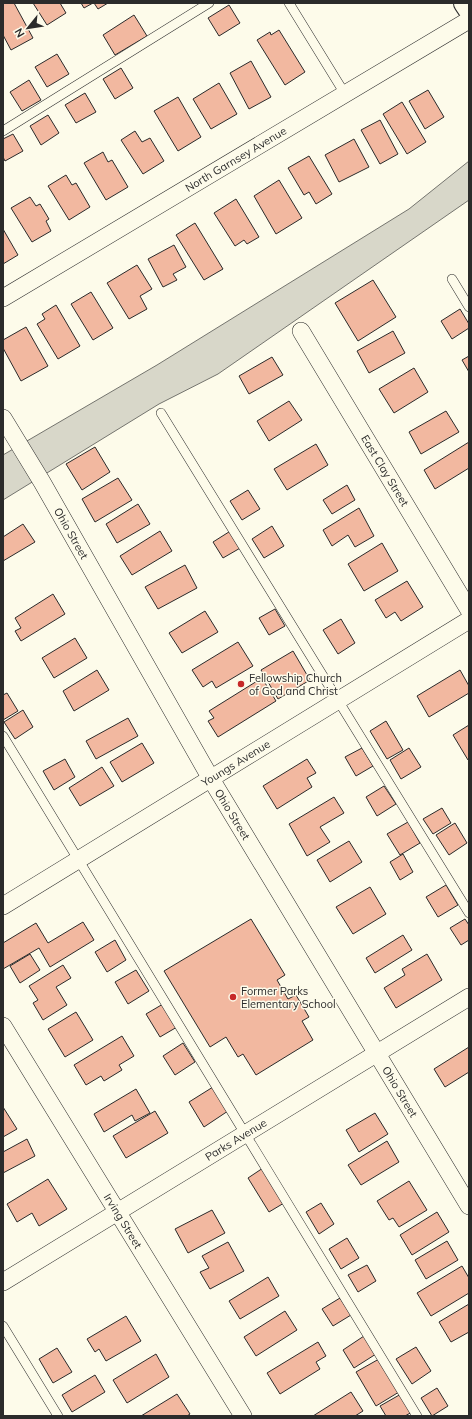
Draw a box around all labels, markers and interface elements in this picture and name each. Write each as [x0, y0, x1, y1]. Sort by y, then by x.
north arrow [8, 8, 48, 48]
text: N [11, 26, 27, 40]
street label: North Garnsey Avenue [183, 124, 289, 195]
street label: East Clay Street [358, 432, 412, 509]
street label: Ohio Street [51, 505, 92, 562]
place label: Fellowship Church of God and Christ [249, 671, 342, 698]
marker: Fellowship Church of God and Christ [236, 679, 246, 689]
street label: Youngs Avenue [198, 737, 273, 790]
street label: Ohio Street [212, 786, 253, 843]
place label: Former Parks Elementary School [241, 984, 336, 1011]
marker: Former Parks Elementary School [228, 992, 238, 1002]
street label: Ohio Street [379, 1064, 421, 1120]
street label: Parks Avenue [202, 1115, 269, 1164]
street label: Irving Street [101, 1191, 145, 1251]

